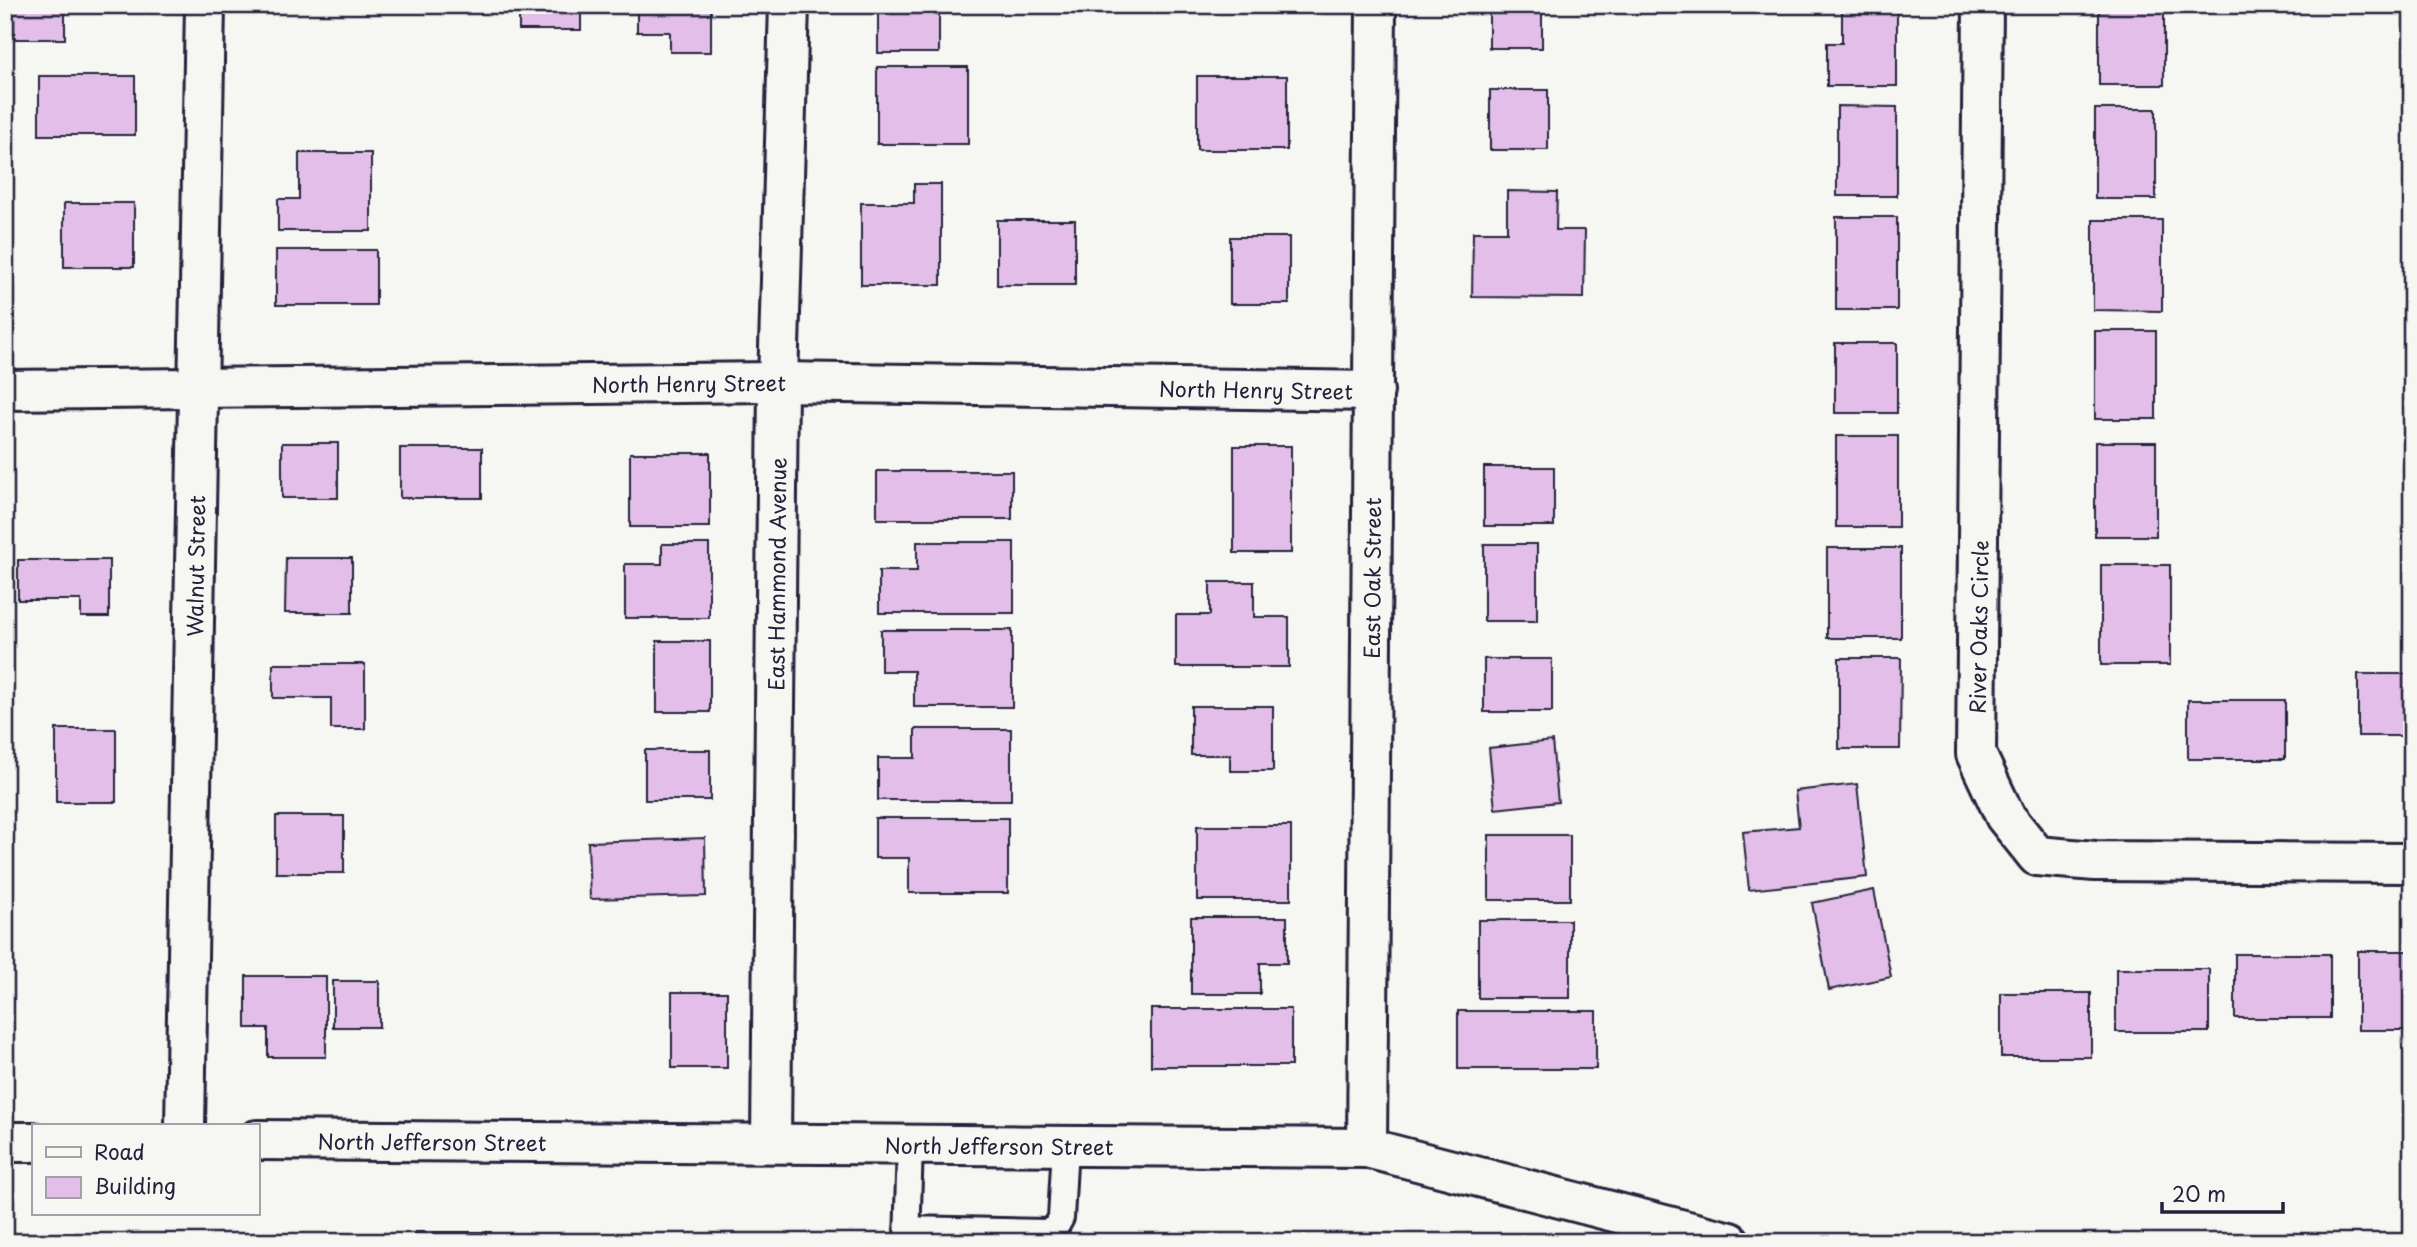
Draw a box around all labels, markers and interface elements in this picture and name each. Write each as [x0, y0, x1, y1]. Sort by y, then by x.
street label: North Henry Street [592, 366, 786, 400]
street label: North Henry Street [1159, 372, 1353, 407]
street label: East Hammond Avenue [759, 457, 793, 691]
street label: Walnut Street [178, 495, 212, 637]
street label: East Oak Street [1355, 497, 1388, 659]
street label: River Oaks Circle [1960, 540, 1996, 714]
legend [32, 1124, 259, 1216]
street label: North Jefferson Street [317, 1124, 547, 1158]
street label: North Jefferson Street [884, 1129, 1113, 1162]
text: Road [94, 1135, 145, 1167]
text: Building [94, 1169, 176, 1201]
scale bar [2162, 1170, 2282, 1214]
text: 20 m [2172, 1177, 2226, 1209]

